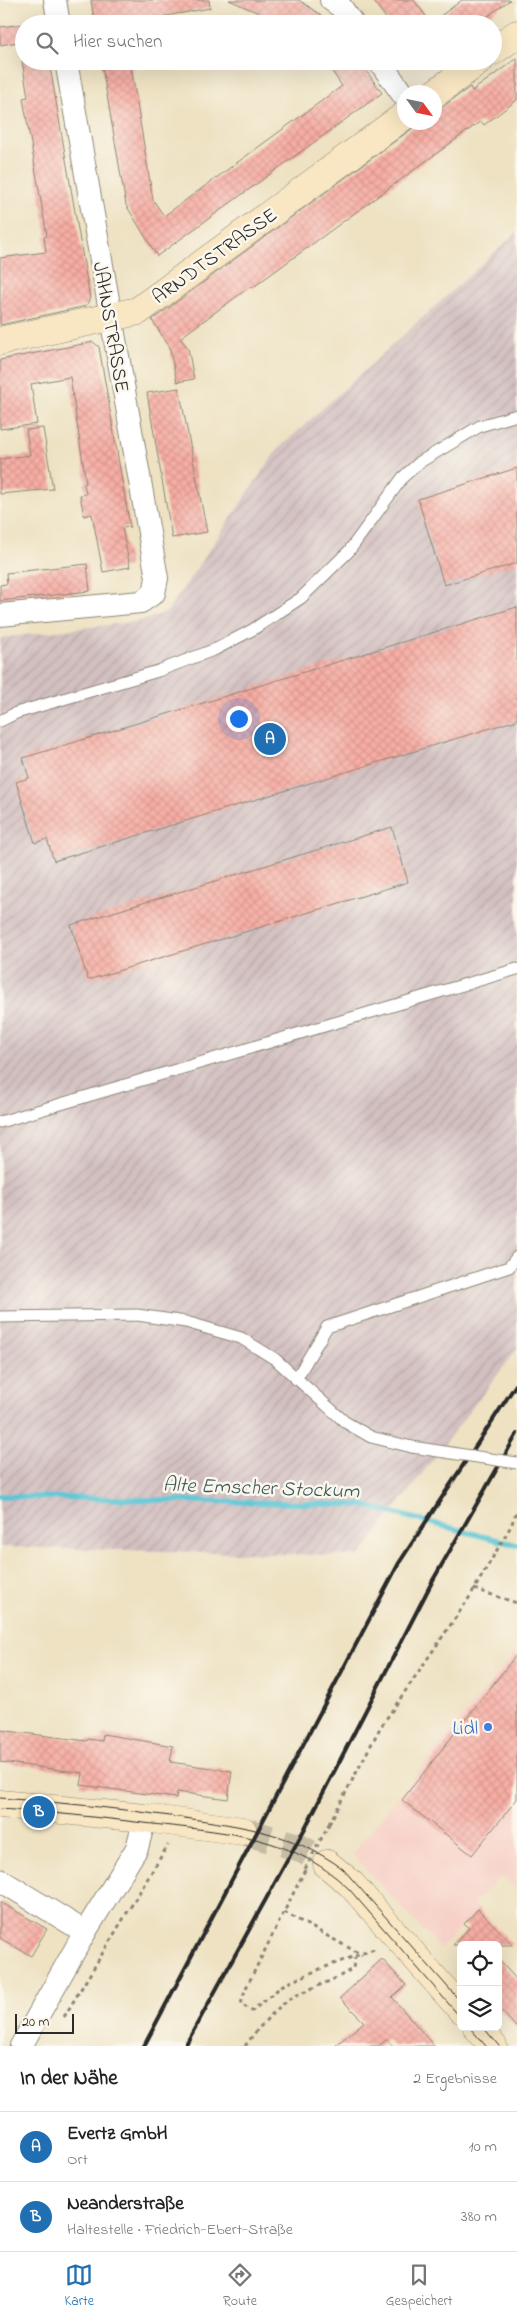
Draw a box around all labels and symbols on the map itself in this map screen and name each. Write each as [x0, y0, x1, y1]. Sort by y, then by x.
north arrow [397, 85, 442, 130]
street label: ARNDTSTRASSE [147, 202, 284, 312]
street label: JAHNSTRASSE [84, 260, 135, 395]
your location [226, 706, 252, 732]
pin: A [254, 720, 286, 758]
water label: Alte Emscher Stockum [162, 1471, 360, 1507]
place label: Lidl [452, 1715, 478, 1744]
marker: Lidl [482, 1721, 494, 1733]
pin: B [23, 1793, 55, 1831]
scale bar [15, 2011, 74, 2034]

